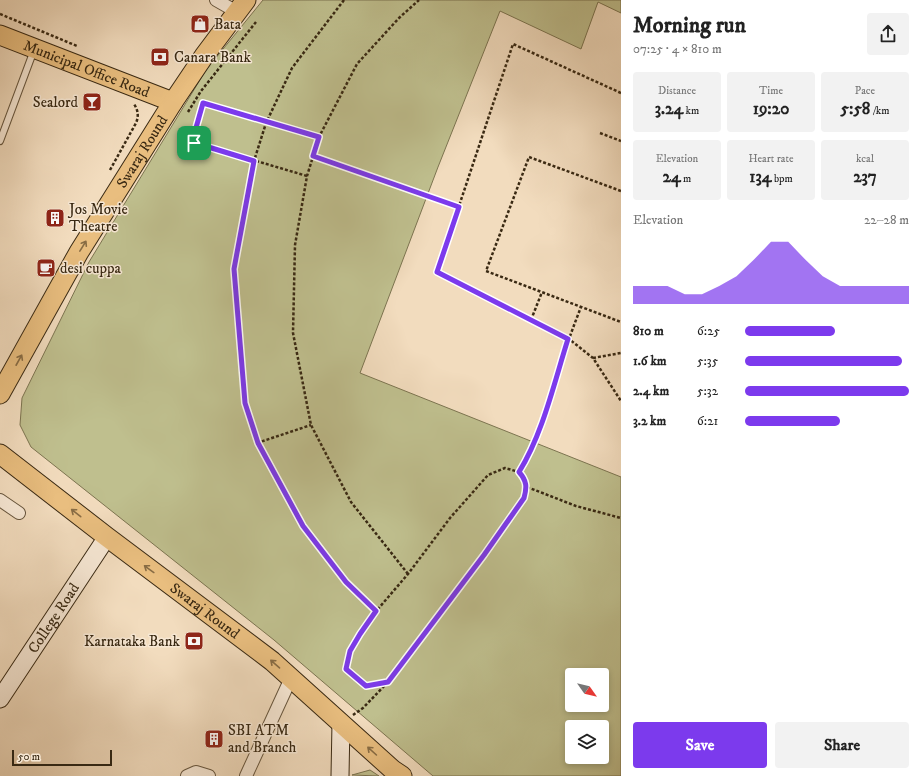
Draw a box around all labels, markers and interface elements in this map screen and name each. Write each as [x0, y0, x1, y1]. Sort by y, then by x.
text: Morning run [633, 12, 746, 39]
shop icon: Bata [189, 13, 211, 35]
button: share [867, 13, 909, 55]
place label: Bata [214, 15, 242, 34]
street label: Municipal Office Road [21, 36, 153, 102]
text: 07:25 · 4 × 810 m [633, 41, 722, 57]
bank icon: Canara Bank [149, 46, 171, 68]
place label: Canara Bank [174, 48, 251, 67]
text: Distance [658, 84, 696, 98]
text: Time [759, 84, 783, 98]
text: Pace [855, 84, 875, 98]
bar icon: Sealord [81, 91, 103, 113]
place label: Sealord [33, 93, 79, 112]
text: 3.24 [655, 98, 683, 120]
text: 19:20 [753, 98, 789, 120]
text: 5:58 [841, 98, 870, 120]
text: km [683, 104, 699, 118]
text: /km [870, 104, 889, 118]
street label: Swaraj Round [112, 112, 173, 192]
pin [177, 126, 211, 160]
icon: arrive [183, 132, 205, 154]
text: Elevation [656, 152, 698, 166]
text: Heart rate [748, 152, 794, 166]
text: kcal [856, 152, 874, 166]
text: 24 [663, 166, 681, 188]
text: 134 [749, 166, 772, 188]
text: 237 [853, 166, 877, 188]
text: m [681, 172, 691, 186]
text: bpm [772, 172, 793, 186]
place label: Jos Movie Theatre [67, 200, 128, 236]
building icon: Jos Movie Theatre [44, 207, 66, 229]
text: Elevation [633, 212, 683, 228]
text: 22–28 m [864, 212, 909, 228]
one-way arrow [79, 241, 87, 252]
cafe icon: desi cuppa [35, 257, 57, 279]
place label: desi cuppa [60, 259, 122, 278]
text: 810 m [633, 323, 664, 339]
text: 6:25 [697, 323, 720, 339]
text: 1.6 km [633, 353, 667, 369]
text: 5:35 [697, 353, 718, 369]
one-way arrow [16, 354, 24, 366]
text: 2.4 km [633, 383, 669, 399]
text: 5:32 [697, 383, 718, 399]
text: 3.2 km [633, 413, 666, 429]
text: 6:21 [697, 413, 718, 429]
one-way arrow [70, 509, 81, 518]
one-way arrow [144, 564, 155, 573]
street label: College Road [24, 579, 84, 657]
street label: Swaraj Round [166, 579, 244, 644]
bank icon: Karnataka Bank [183, 630, 205, 652]
place label: Karnataka Bank [84, 632, 181, 651]
one-way arrow [270, 660, 280, 669]
north arrow [565, 668, 609, 712]
map controls [565, 668, 609, 764]
button: layers [565, 720, 609, 764]
place label: SBI ATM and Branch [228, 721, 296, 757]
button: Save [633, 722, 767, 768]
button: Share [775, 722, 909, 768]
building icon: SBI ATM and Branch [203, 728, 225, 750]
one-way arrow [367, 746, 377, 756]
scale bar [12, 748, 112, 767]
text: 50 m [18, 750, 40, 764]

